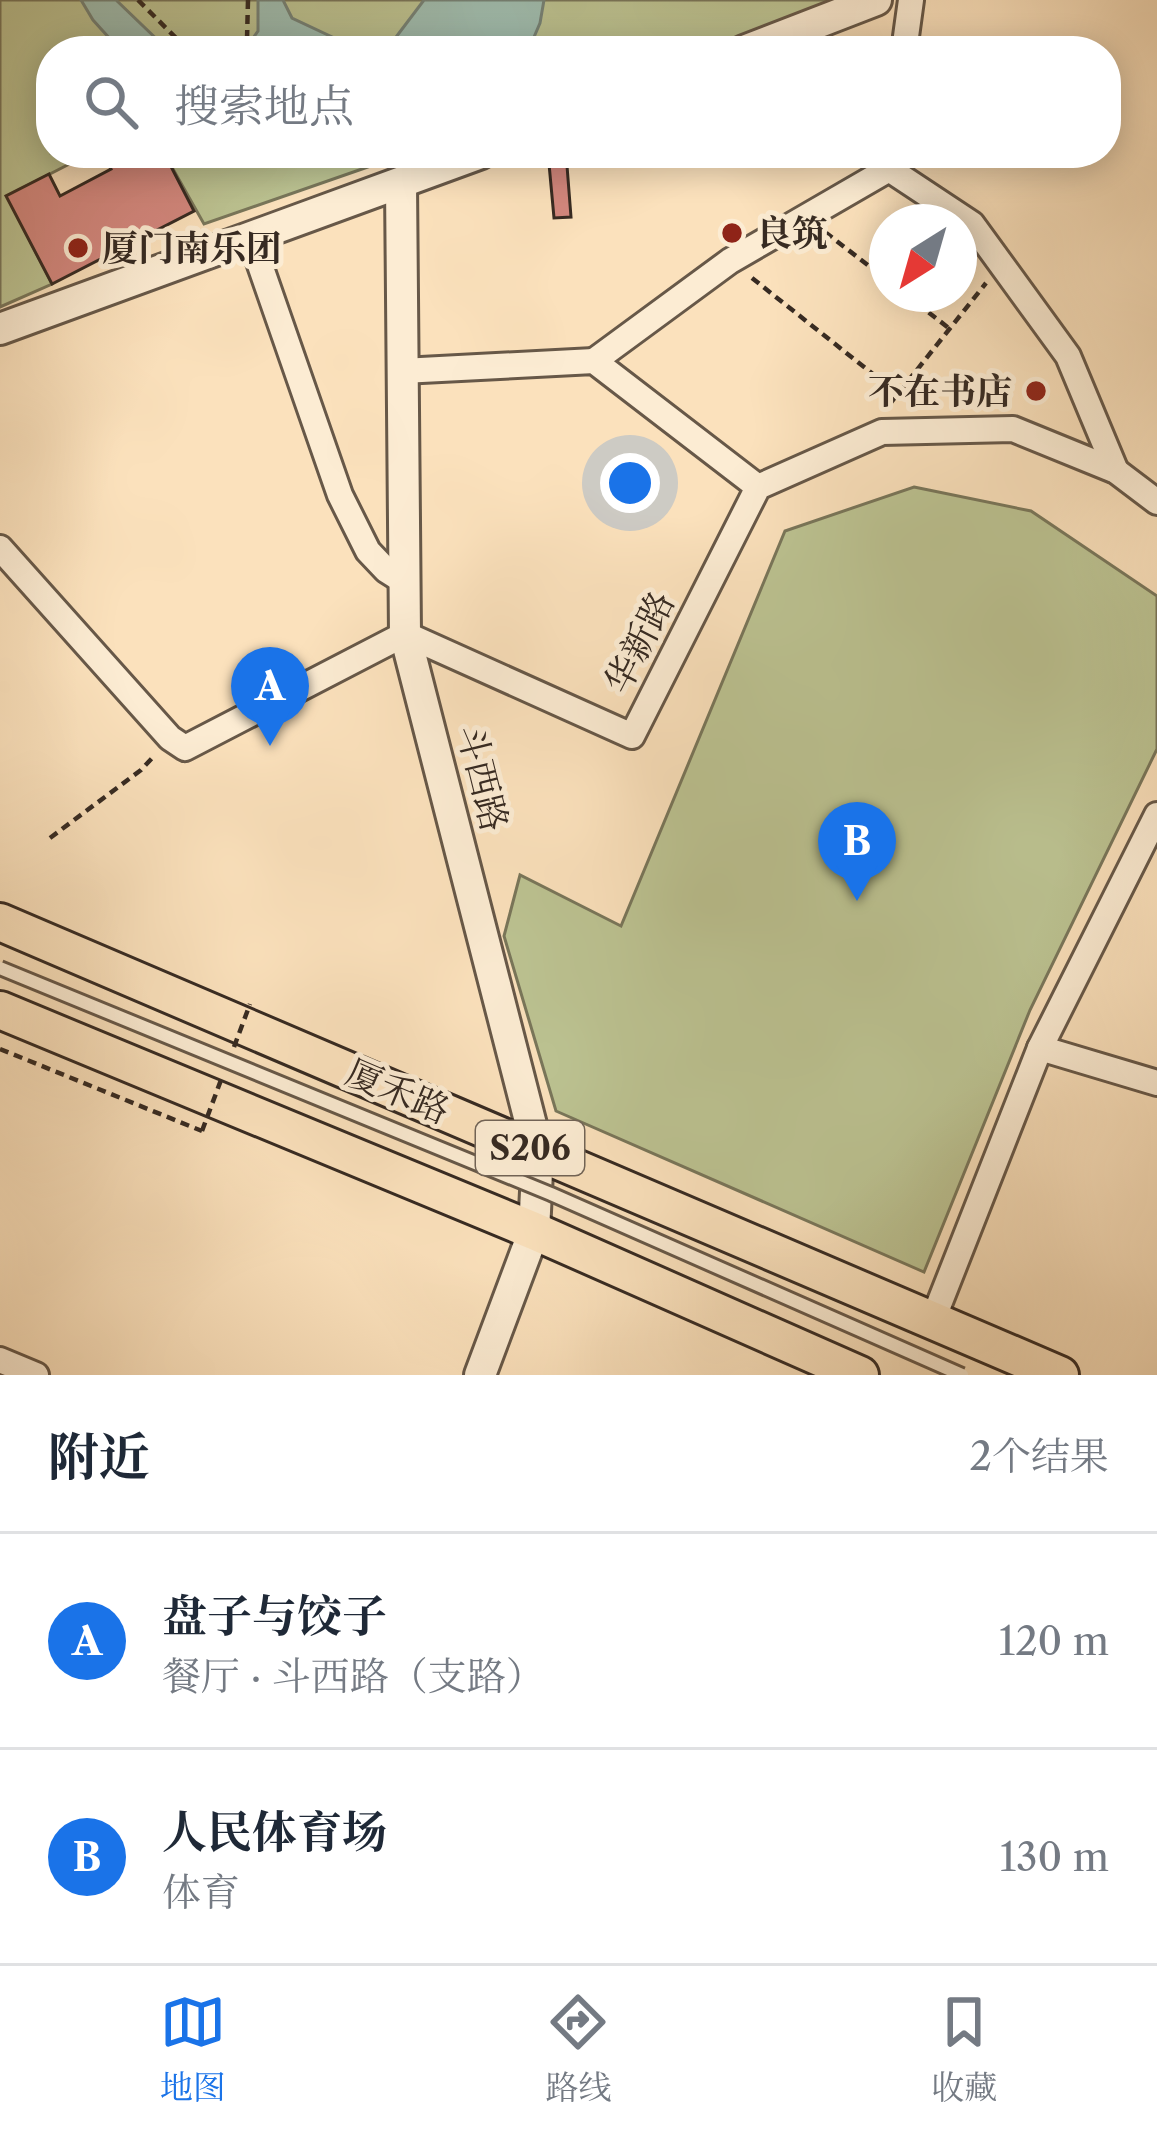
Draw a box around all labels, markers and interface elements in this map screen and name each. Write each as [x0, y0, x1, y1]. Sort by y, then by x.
search box [36, 36, 1121, 168]
icon: search [78, 69, 144, 135]
text: 搜索地点 [174, 78, 354, 134]
north arrow [869, 204, 977, 312]
place label: 良筑 [756, 211, 828, 255]
marker: 良筑 [719, 220, 745, 246]
place label: 厦门南乐团 [102, 226, 282, 270]
marker: 厦门南乐团 [65, 235, 91, 261]
place label: 不在书店 [868, 369, 1012, 413]
marker: 不在书店 [1023, 378, 1049, 404]
your location [600, 453, 660, 513]
street label: 华新路 [595, 584, 683, 700]
pin: A [231, 647, 309, 746]
street label: 斗西路 [449, 720, 517, 836]
pin: B [818, 802, 896, 901]
street label: 厦禾路 [340, 1050, 456, 1132]
road number: S206 [476, 1121, 584, 1175]
text: 附近 [48, 1426, 150, 1488]
text: 2个结果 [970, 1432, 1109, 1480]
text: 盘子与饺子 [162, 1588, 387, 1644]
text: A [72, 1617, 102, 1665]
text: 120 m [999, 1617, 1109, 1665]
text: 餐厅 · 斗西路（支路） [162, 1652, 545, 1700]
text: 人民体育场 [162, 1804, 387, 1860]
text: B [73, 1833, 102, 1881]
text: 130 m [1000, 1833, 1109, 1881]
text: 体育 [162, 1868, 240, 1916]
tab: 地图 [160, 1989, 226, 2108]
tab: 路线 [545, 1989, 611, 2108]
tab: 收藏 [931, 1989, 997, 2108]

